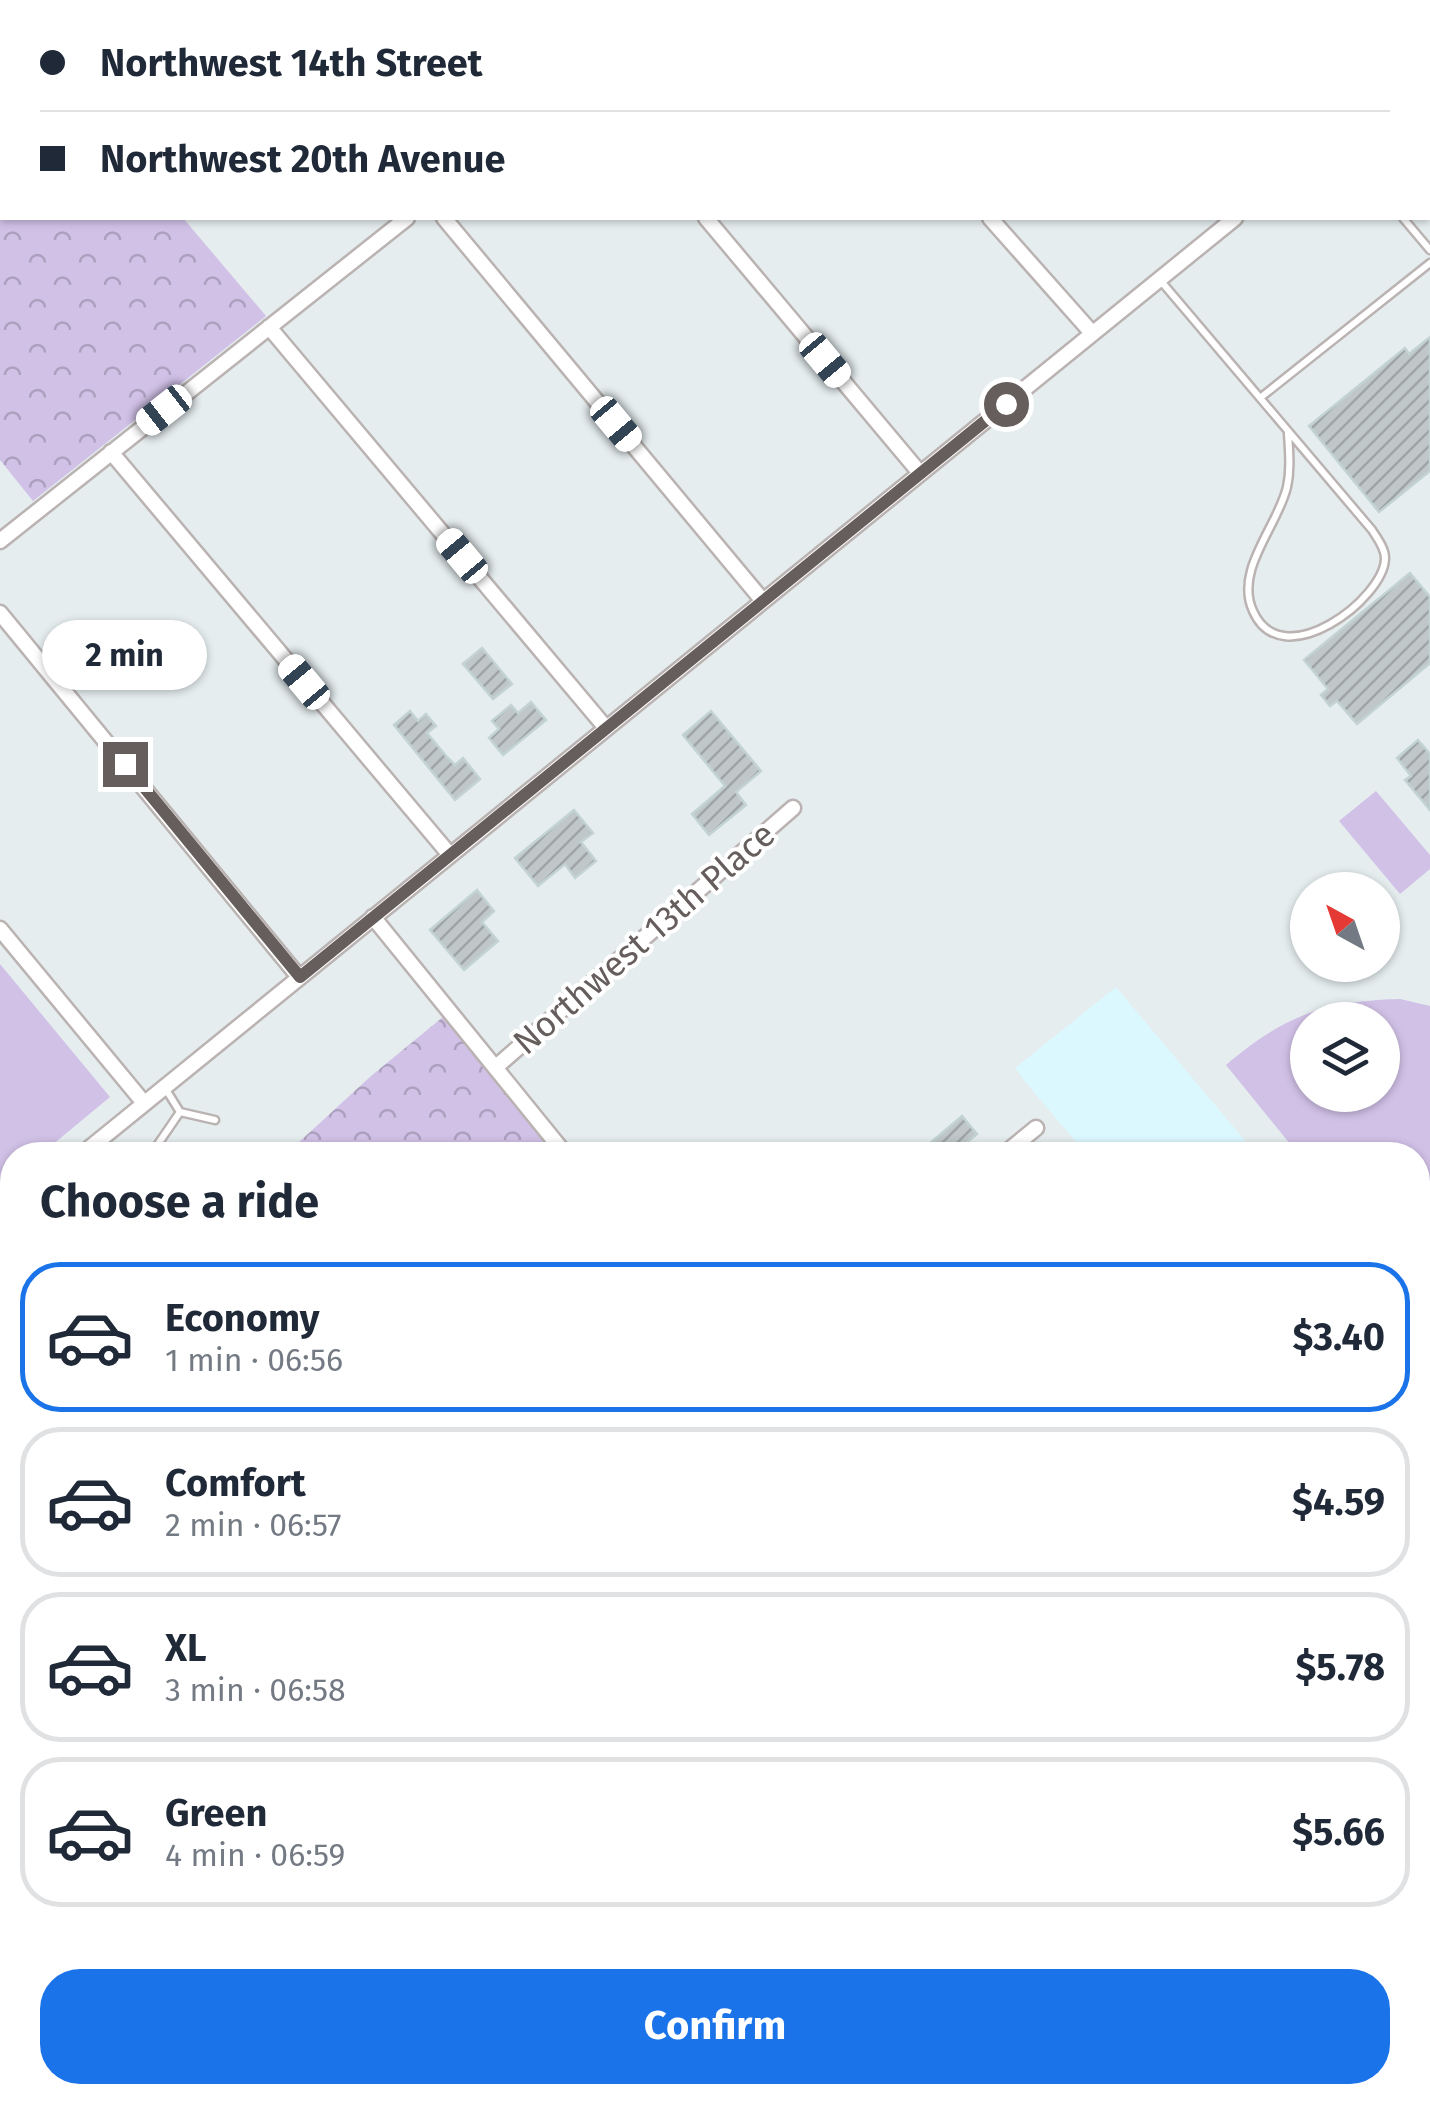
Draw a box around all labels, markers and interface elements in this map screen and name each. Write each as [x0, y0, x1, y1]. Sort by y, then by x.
text: Northwest 14th Street [100, 40, 483, 86]
text: Northwest 20th Avenue [100, 136, 505, 182]
car [794, 327, 856, 393]
car [131, 380, 197, 440]
route start [984, 382, 1029, 427]
car [585, 391, 647, 457]
car [431, 523, 493, 589]
callout: 2 min [42, 619, 208, 689]
text: 2 min [85, 636, 164, 674]
car [273, 649, 335, 715]
route end [103, 742, 148, 787]
street label: Northwest 13th Place [505, 813, 783, 1063]
north arrow [1290, 872, 1400, 982]
map controls [1290, 872, 1400, 1112]
button: layers [1290, 1002, 1400, 1112]
text: Choose a ride [40, 1175, 319, 1229]
icon: car [45, 1292, 135, 1382]
text: Economy [165, 1295, 320, 1341]
text: $3.40 [1292, 1314, 1385, 1360]
text: 1 min · 06:56 [165, 1341, 343, 1379]
icon: car [45, 1457, 135, 1547]
text: Comfort [165, 1460, 306, 1506]
text: $4.59 [1292, 1479, 1385, 1525]
text: 2 min · 06:57 [165, 1506, 341, 1544]
icon: car [45, 1622, 135, 1712]
text: XL [165, 1625, 207, 1671]
text: $5.78 [1295, 1644, 1385, 1690]
text: 3 min · 06:58 [165, 1671, 346, 1709]
icon: car [45, 1787, 135, 1877]
text: Green [165, 1790, 268, 1836]
text: $5.66 [1292, 1809, 1385, 1855]
text: 4 min · 06:59 [165, 1836, 345, 1874]
button: Confirm [40, 1969, 1390, 2084]

